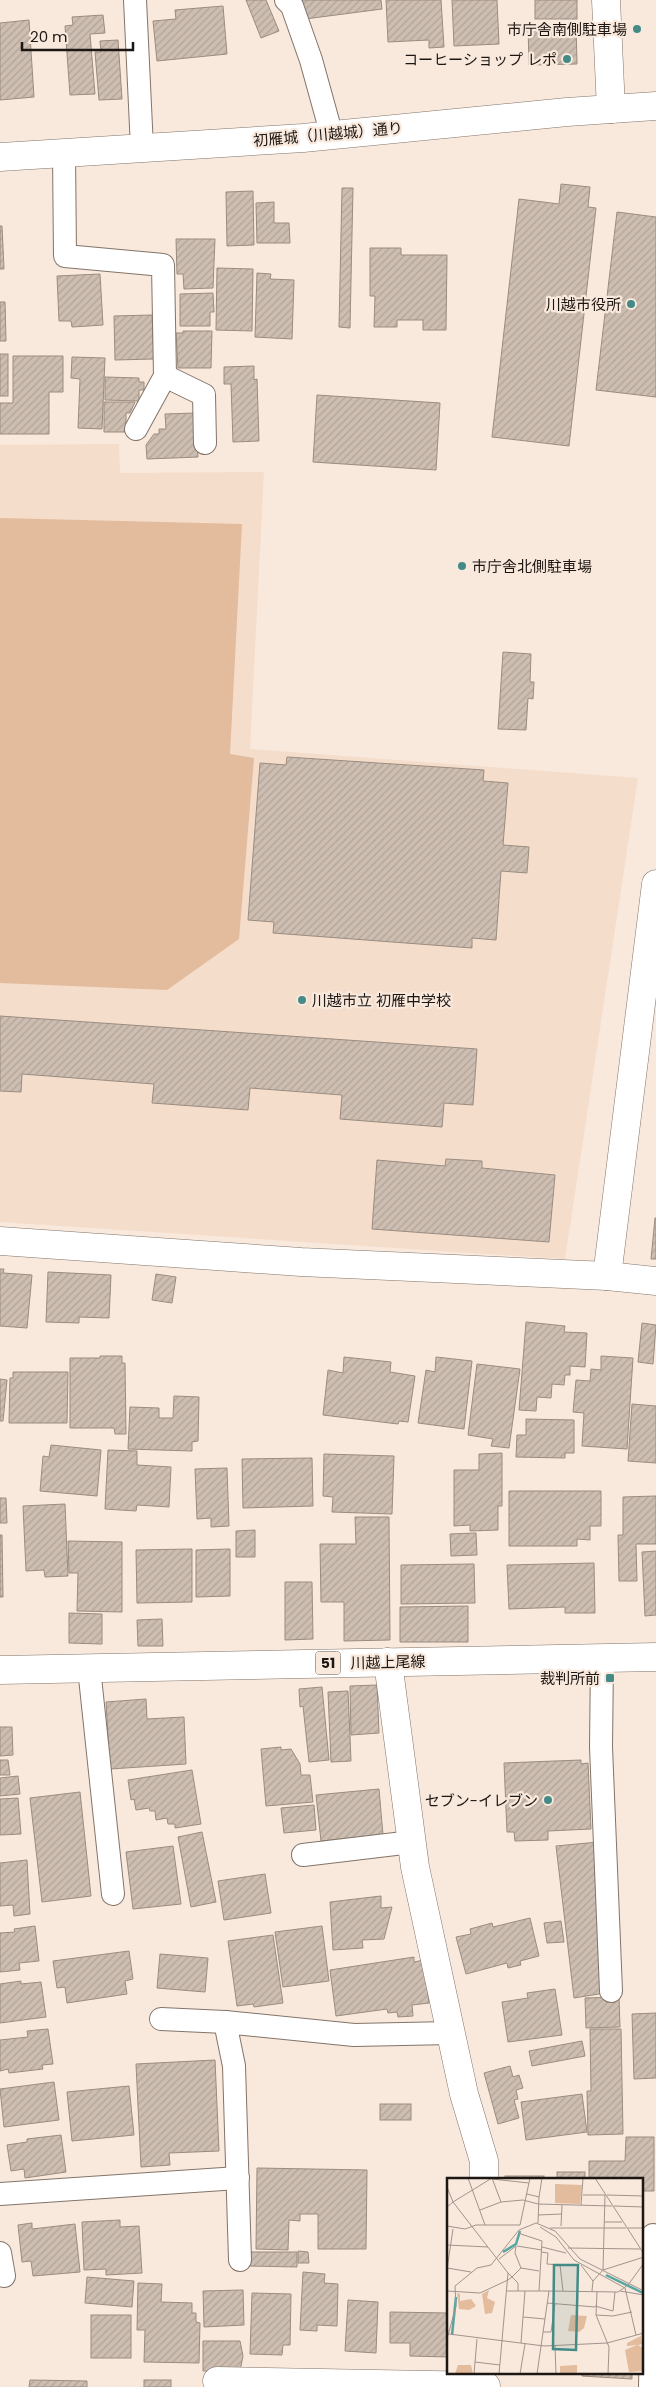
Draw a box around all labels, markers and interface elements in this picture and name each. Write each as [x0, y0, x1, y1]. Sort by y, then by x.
place label: 市庁舎南側駐車場 [507, 19, 627, 40]
scale bar [22, 20, 134, 52]
marker: 市庁舎南側駐車場 [631, 23, 643, 35]
text: 20 m [30, 26, 68, 47]
place label: コーヒーショップ レポ [403, 49, 557, 70]
marker: コーヒーショップ レポ [561, 53, 573, 65]
street label: 初雁城（川越城）通り [252, 117, 404, 151]
place label: 川越市役所 [546, 294, 621, 315]
marker: 川越市役所 [625, 298, 637, 310]
place label: 市庁舎北側駐車場 [472, 556, 592, 577]
marker: 市庁舎北側駐車場 [456, 560, 468, 572]
place label: 川越市立 初雁中学校 [312, 990, 451, 1011]
marker: 川越市立 初雁中学校 [296, 994, 308, 1006]
street label: 川越上尾線 [350, 1651, 426, 1673]
road number: 51 [316, 1652, 340, 1675]
place label: 裁判所前 [540, 1668, 600, 1689]
marker: 裁判所前 [604, 1672, 616, 1684]
place label: セブン-イレブン [425, 1790, 538, 1811]
marker: セブン-イレブン [542, 1794, 554, 1806]
inset map [447, 2178, 644, 2374]

